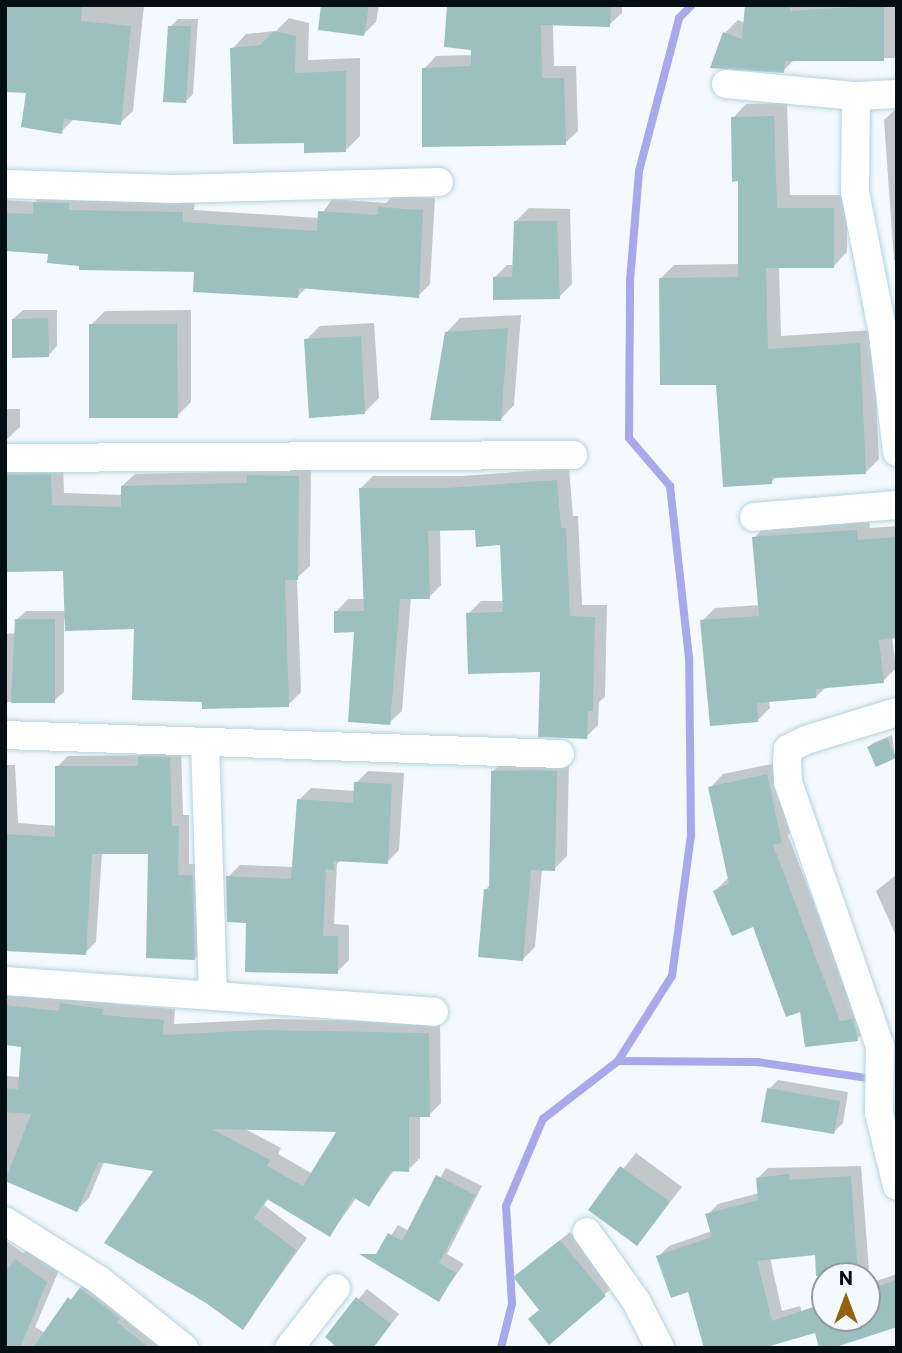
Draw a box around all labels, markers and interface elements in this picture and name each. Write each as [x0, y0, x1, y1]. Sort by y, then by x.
north arrow [811, 1262, 881, 1332]
text: N [839, 1266, 853, 1289]

